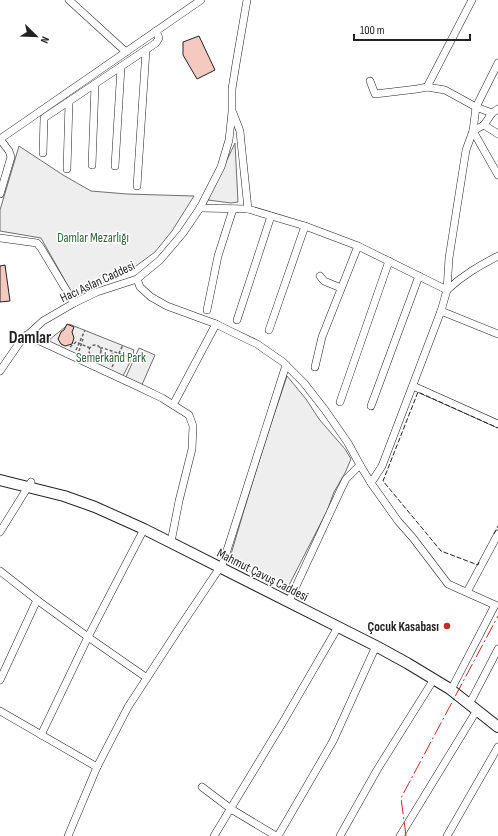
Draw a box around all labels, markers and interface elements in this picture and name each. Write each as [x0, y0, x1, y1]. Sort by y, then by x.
north arrow [16, 16, 56, 56]
scale bar [354, 16, 470, 42]
text: 100 m [360, 23, 385, 38]
text: N [38, 34, 52, 45]
park label: Damlar Mezarlığı [57, 230, 129, 246]
street label: Hacı Aslan Caddesi [57, 258, 137, 306]
district label: Damlar [9, 328, 51, 348]
park label: Semerkand Park [76, 350, 146, 366]
street label: Mahmut Çavuş Caddesi [214, 545, 311, 605]
place label: Çocuk Kasabası [368, 619, 439, 635]
marker: Çocuk Kasabası [442, 621, 452, 631]

